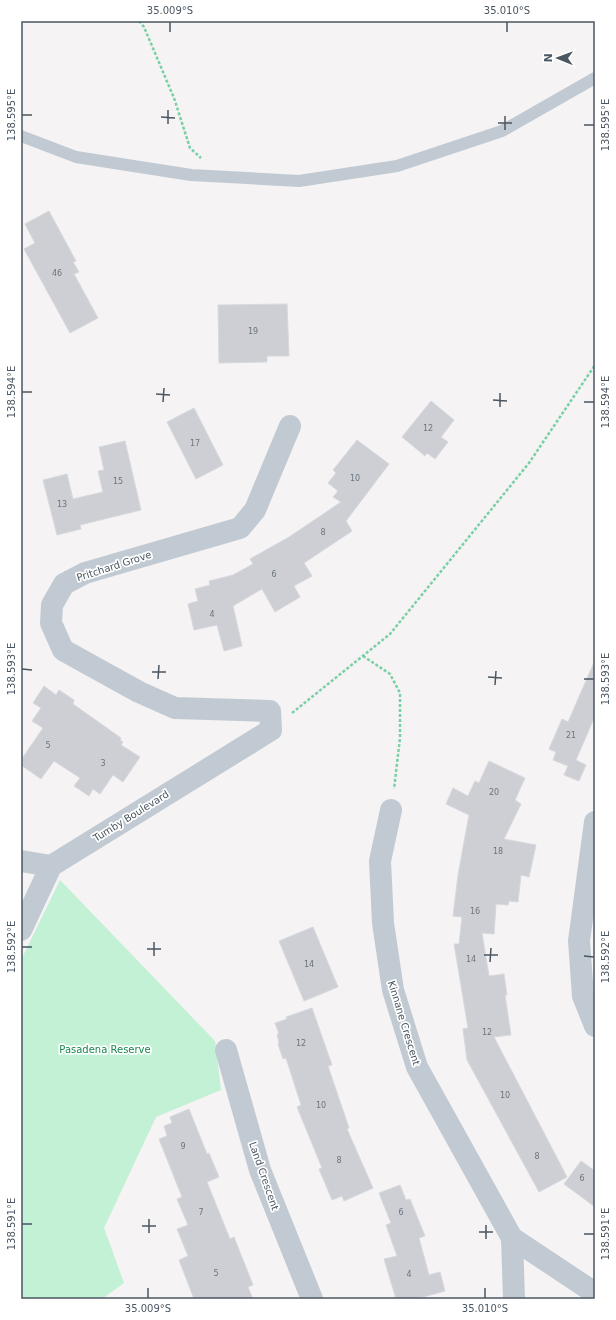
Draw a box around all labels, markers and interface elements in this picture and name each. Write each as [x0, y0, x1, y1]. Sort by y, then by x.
text: 35.009°S [147, 5, 193, 16]
text: 35.010°S [484, 5, 530, 16]
north arrow [538, 38, 578, 78]
text: N [542, 53, 555, 63]
text: 138.595°E [6, 89, 17, 141]
text: 138.595°E [600, 99, 611, 151]
house number: 46 [52, 269, 62, 278]
house number: 19 [248, 327, 258, 336]
text: 138.594°E [6, 366, 17, 418]
text: 138.594°E [600, 376, 611, 428]
house number: 12 [423, 424, 433, 433]
house number: 17 [190, 439, 200, 448]
house number: 10 [350, 474, 360, 483]
house number: 15 [113, 477, 123, 486]
house number: 13 [57, 500, 67, 509]
house number: 8 [320, 528, 326, 537]
street label: Pritchard Grove [75, 549, 153, 583]
house number: 6 [271, 570, 277, 579]
house number: 4 [209, 610, 215, 619]
text: 138.593°E [6, 643, 17, 695]
text: 138.593°E [600, 653, 611, 705]
house number: 21 [566, 731, 576, 740]
house number: 5 [45, 741, 51, 750]
house number: 3 [100, 759, 106, 768]
street label: Tumby Boulevard [90, 788, 171, 844]
house number: 20 [489, 788, 499, 797]
house number: 18 [493, 847, 503, 856]
house number: 16 [470, 907, 480, 916]
text: 138.592°E [6, 921, 17, 973]
text: 138.592°E [600, 931, 611, 983]
house number: 14 [466, 955, 476, 964]
house number: 14 [304, 960, 314, 969]
street label: Kinnane Crescent [386, 979, 422, 1067]
house number: 12 [482, 1028, 492, 1037]
house number: 12 [296, 1039, 306, 1048]
park label: Pasadena Reserve [59, 1044, 151, 1055]
house number: 10 [500, 1091, 510, 1100]
house number: 10 [316, 1101, 326, 1110]
street label: Land Crescent [247, 1140, 281, 1212]
house number: 9 [180, 1142, 186, 1151]
house number: 8 [534, 1152, 540, 1161]
house number: 8 [336, 1156, 342, 1165]
house number: 6 [579, 1174, 585, 1183]
text: 138.591°E [6, 1198, 17, 1250]
house number: 7 [198, 1208, 204, 1217]
house number: 6 [398, 1208, 404, 1217]
text: 138.591°E [600, 1208, 611, 1260]
house number: 5 [213, 1269, 219, 1278]
house number: 4 [406, 1270, 412, 1279]
text: 35.009°S [125, 1303, 171, 1314]
text: 35.010°S [462, 1303, 508, 1314]

